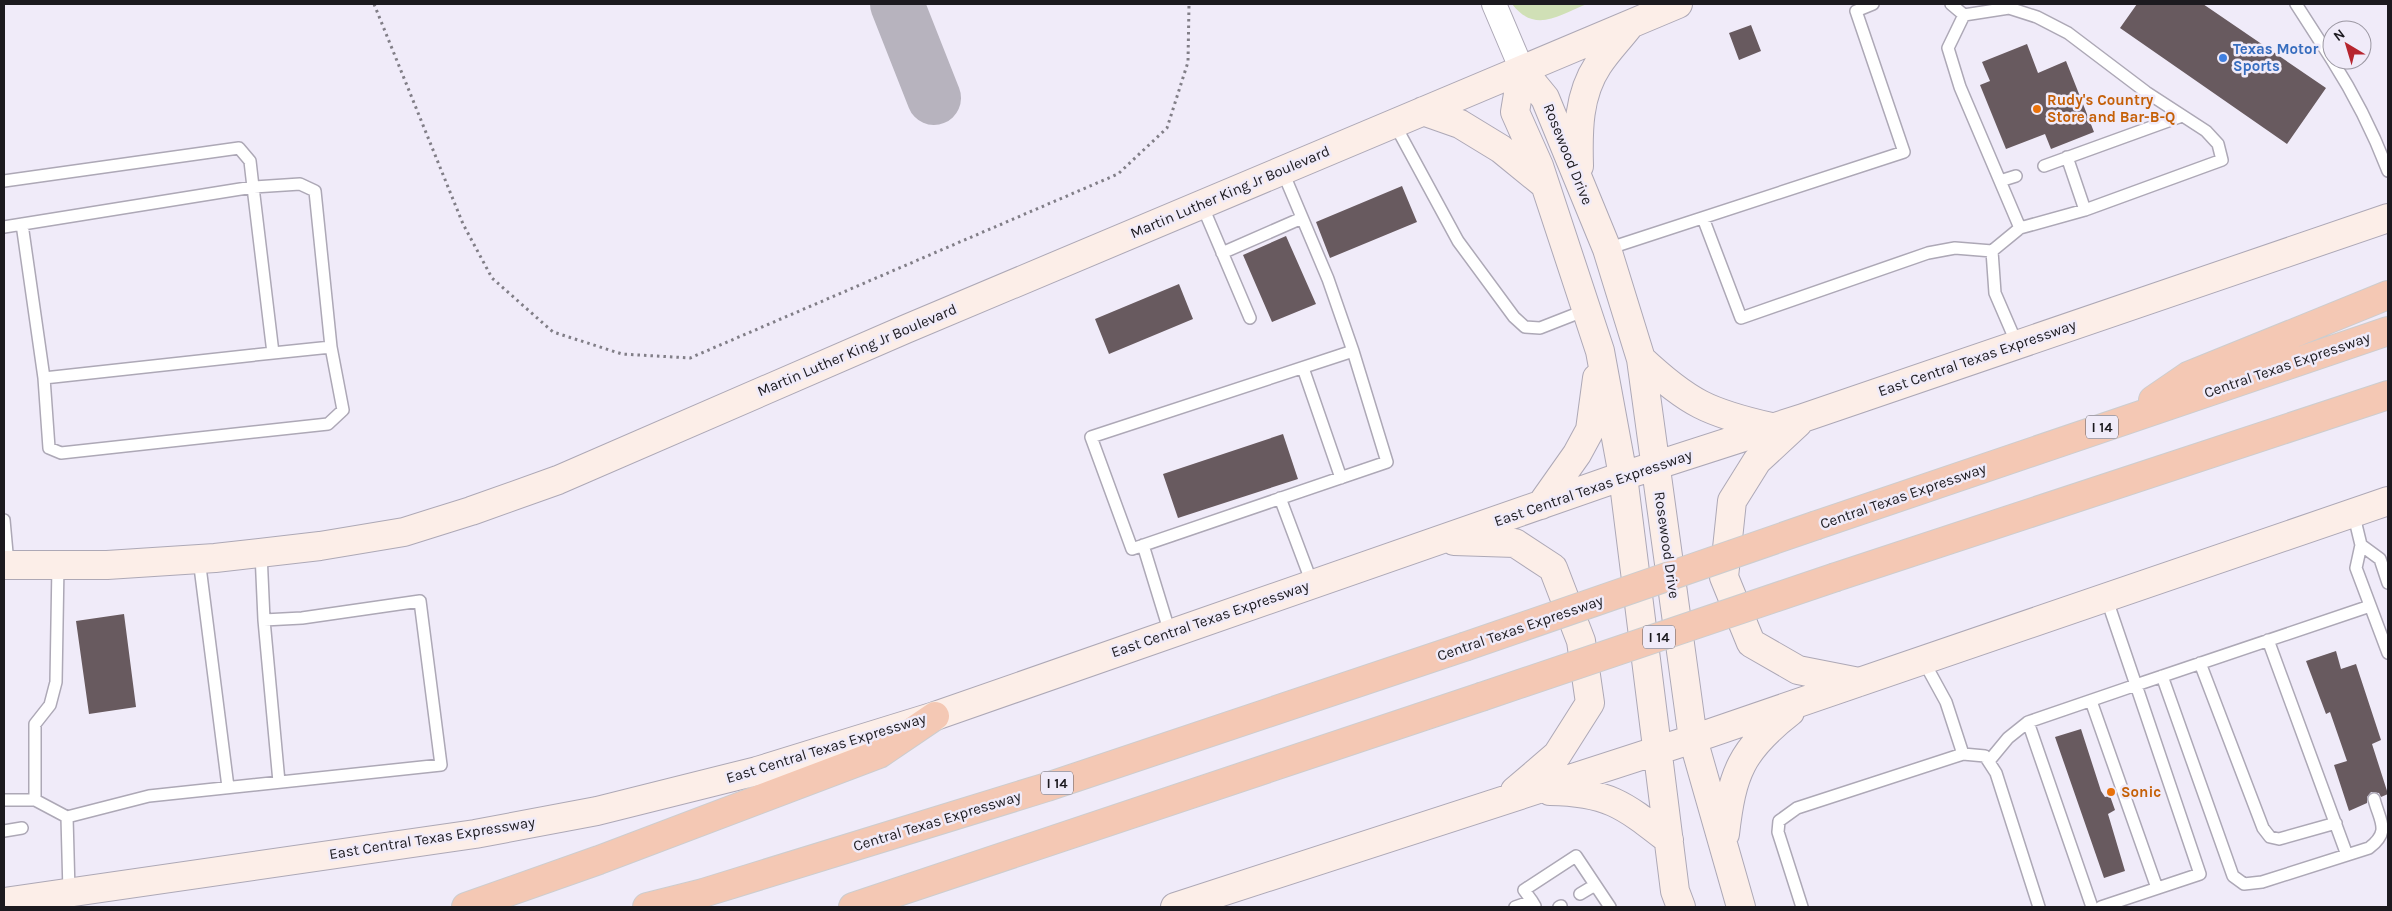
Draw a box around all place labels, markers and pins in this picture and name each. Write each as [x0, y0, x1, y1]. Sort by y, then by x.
place label: Texas Motor Sports [2233, 40, 2318, 75]
marker: Texas Motor Sports [2217, 52, 2229, 64]
place label: Rudy's Country Store and Bar-B-Q [2047, 91, 2175, 126]
marker: Rudy's Country Store and Bar-B-Q [2031, 103, 2043, 115]
place label: Sonic [2121, 783, 2161, 801]
marker: Sonic [2105, 786, 2117, 798]

